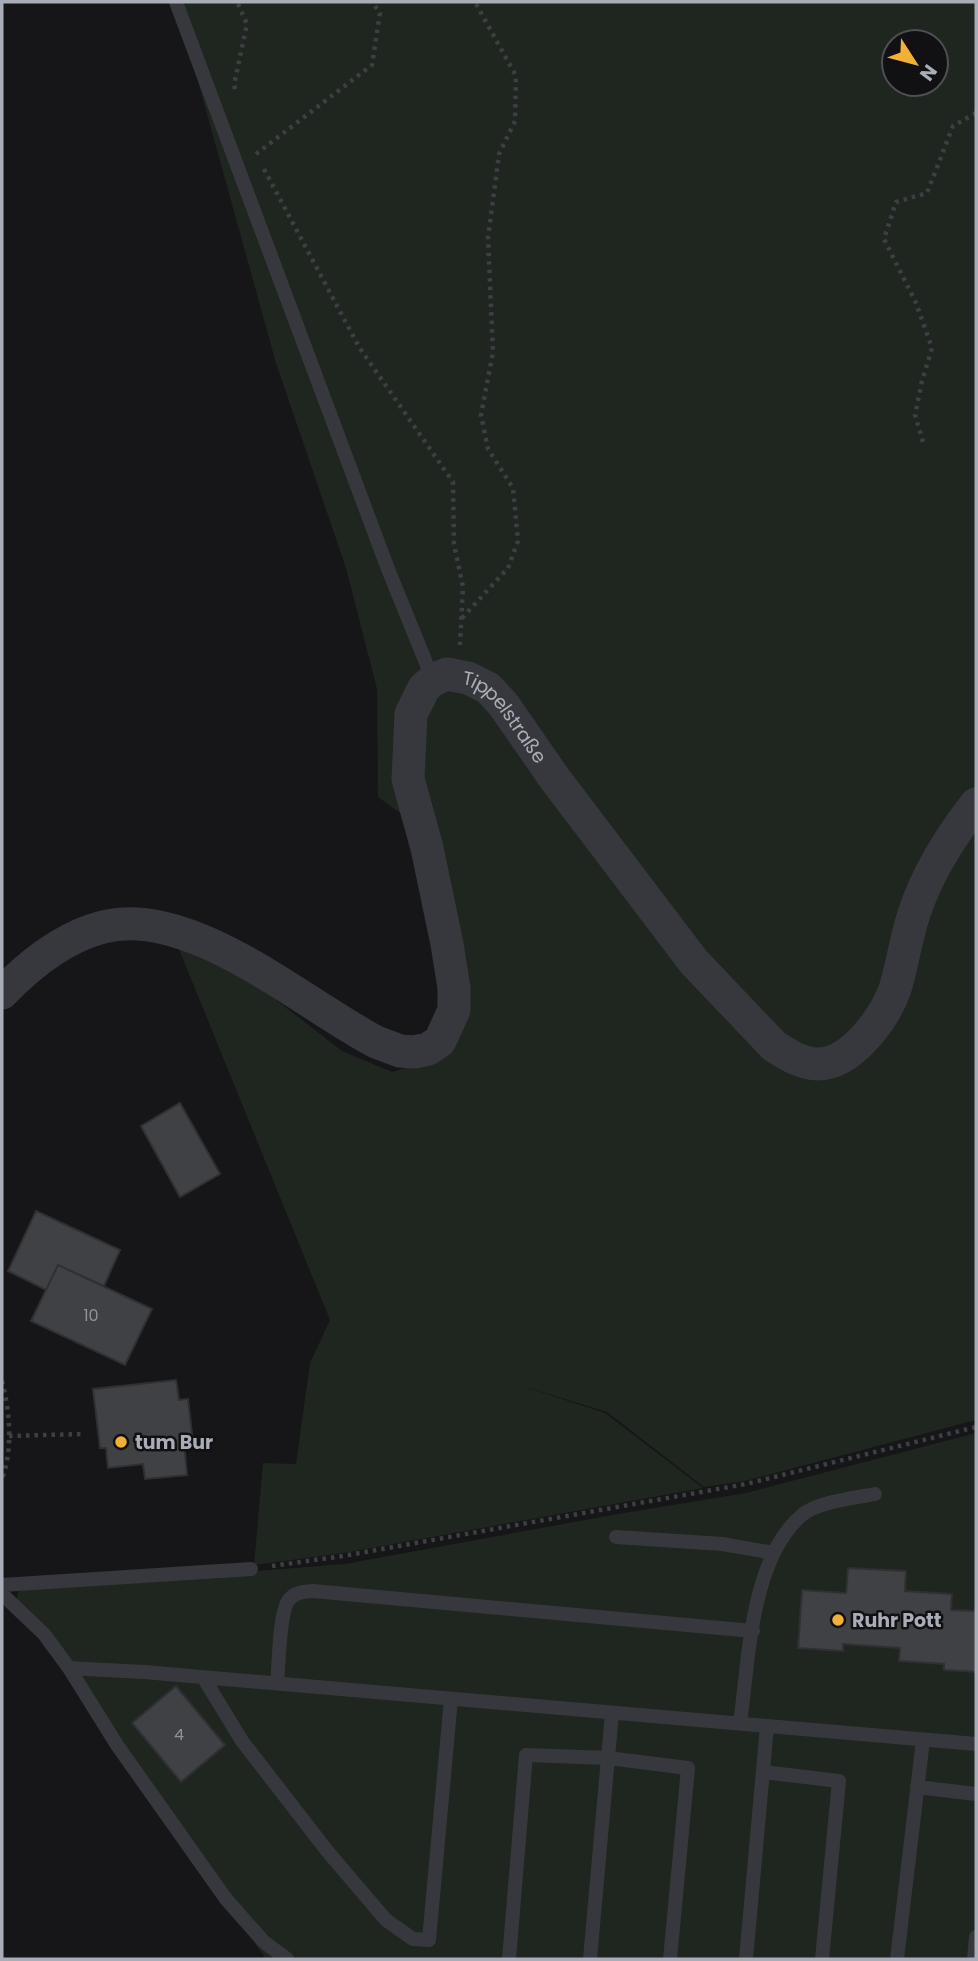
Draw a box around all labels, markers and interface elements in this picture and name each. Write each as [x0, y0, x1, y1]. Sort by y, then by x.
north arrow [880, 28, 950, 98]
text: N [913, 59, 943, 86]
street label: Tippelstraße [460, 664, 554, 769]
house number: 10 [83, 1304, 99, 1327]
place label: tum Bur [135, 1429, 213, 1456]
marker: tum Bur [113, 1434, 129, 1450]
place label: Ruhr Pott [852, 1607, 942, 1634]
marker: Ruhr Pott [830, 1612, 846, 1628]
house number: 4 [174, 1723, 184, 1746]

